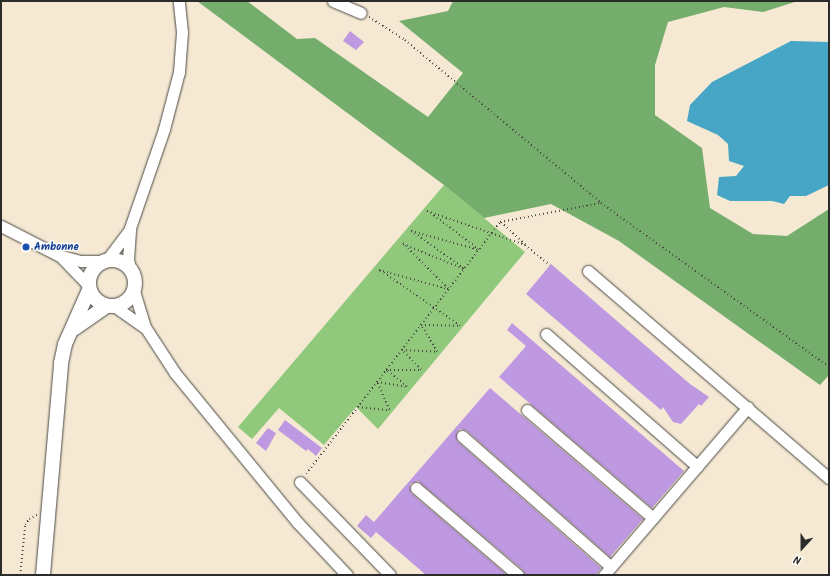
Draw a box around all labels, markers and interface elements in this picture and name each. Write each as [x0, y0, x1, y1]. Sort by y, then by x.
place label: Ambonne [34, 240, 79, 254]
marker: Ambonne [21, 242, 31, 252]
north arrow [782, 528, 822, 568]
text: N [791, 550, 804, 569]

